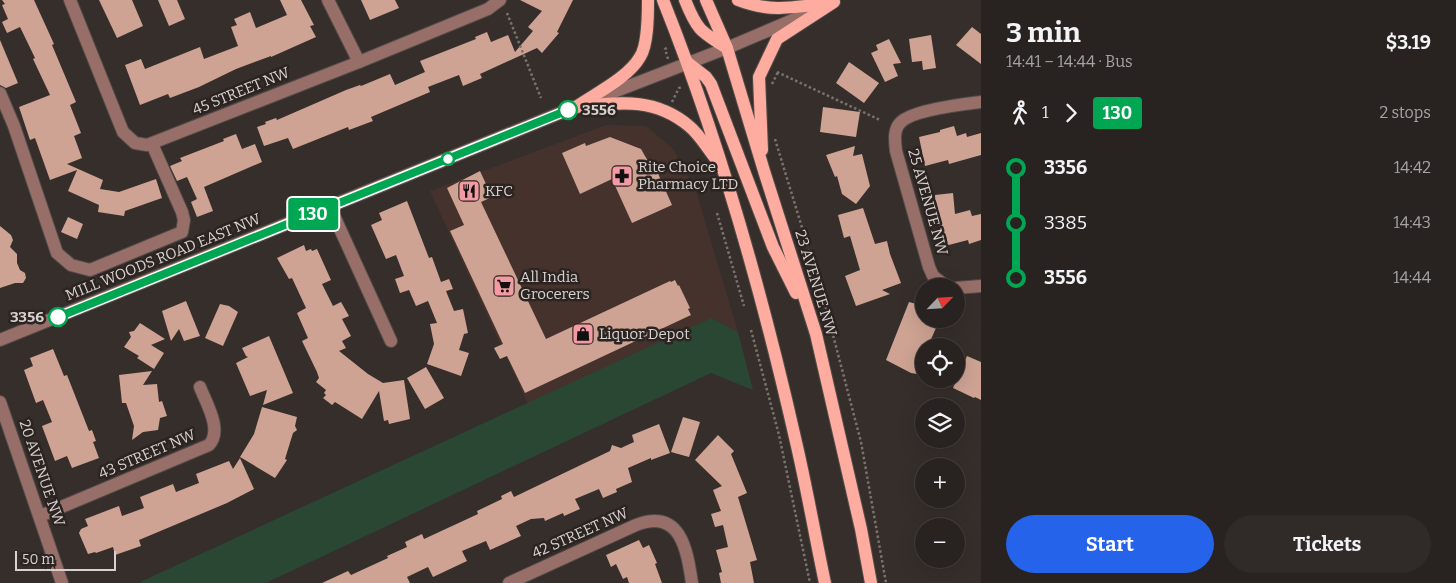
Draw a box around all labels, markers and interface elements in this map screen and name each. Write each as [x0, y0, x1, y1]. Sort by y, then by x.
text: 3 min [1006, 16, 1081, 49]
text: $3.19 [1386, 31, 1431, 54]
text: 14:41 – 14:44 · Bus [1006, 52, 1133, 71]
street label: 45 STREET NW [190, 63, 293, 119]
icon: walk [1006, 99, 1034, 127]
icon: forward [1057, 99, 1085, 127]
marker: 3556 [558, 100, 578, 120]
place label: 3556 [582, 101, 616, 119]
text: 130 [1103, 102, 1132, 124]
text: 1 [1042, 103, 1049, 122]
text: 2 stops [1379, 103, 1431, 122]
street label: 25 AVENUE NW [904, 147, 952, 258]
unlabelled marker [441, 152, 455, 166]
text: 3356 [1044, 156, 1087, 179]
place label: Rite Choice Pharmacy LTD [638, 158, 738, 193]
text: 14:42 [1394, 158, 1431, 177]
pharmacy icon: Rite Choice Pharmacy LTD [610, 164, 634, 188]
restaurant icon: KFC [457, 179, 481, 203]
place label: KFC [485, 182, 513, 200]
line badge: 130 [284, 198, 342, 230]
text: 130 [298, 203, 328, 225]
street label: MILL WOODS ROAD EAST NW [63, 209, 264, 304]
text: 3385 [1044, 211, 1087, 234]
text: 14:43 [1393, 213, 1431, 232]
street label: 23 AVENUE NW [791, 228, 841, 339]
text: 3556 [1044, 266, 1087, 289]
place label: All India Grocerers [520, 268, 590, 303]
text: 14:44 [1393, 268, 1431, 287]
supermarket icon: All India Grocerers [492, 274, 516, 298]
north arrow [915, 278, 965, 328]
map controls [915, 278, 965, 568]
marker: 3356 [48, 307, 68, 327]
place label: 3356 [10, 308, 44, 326]
shop icon: Liquor Depot [571, 322, 595, 346]
place label: Liquor Depot [599, 325, 690, 343]
button: locate [915, 338, 965, 388]
button: layers [915, 398, 965, 448]
street label: 20 AVENUE NW [15, 417, 69, 529]
street label: 43 STREET NW [96, 425, 199, 483]
button: + [915, 458, 965, 508]
street label: 42 STREET NW [529, 503, 631, 562]
button: Start [1006, 515, 1214, 573]
button: Tickets [1224, 515, 1431, 573]
button: − [915, 518, 965, 568]
scale bar [15, 548, 116, 571]
text: 50 m [22, 551, 55, 568]

